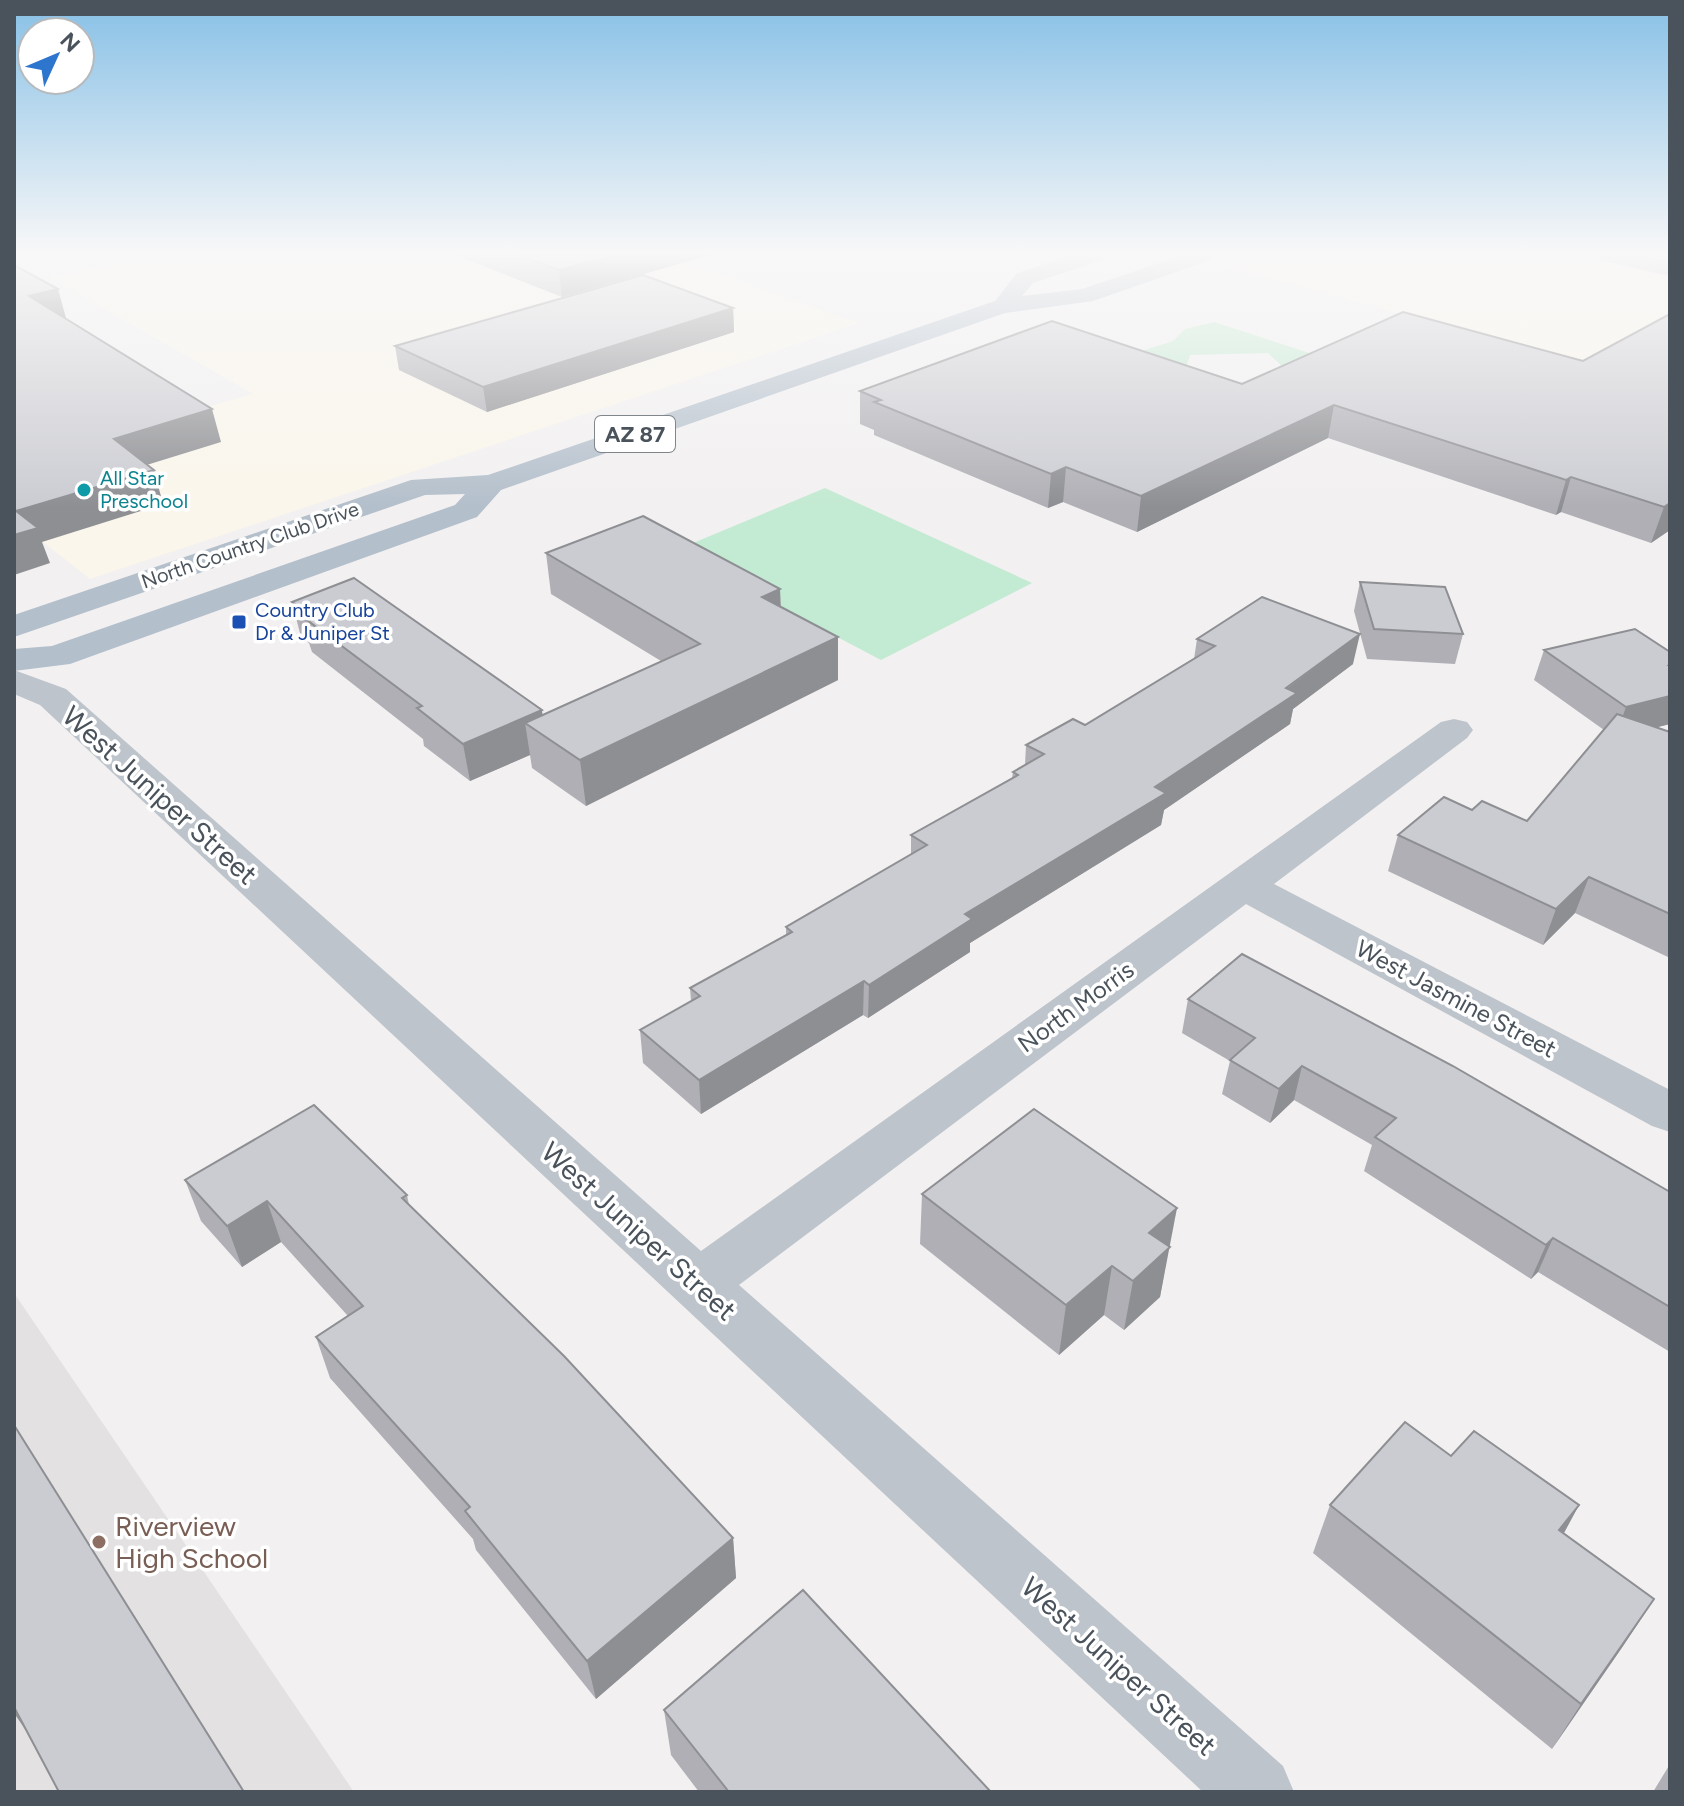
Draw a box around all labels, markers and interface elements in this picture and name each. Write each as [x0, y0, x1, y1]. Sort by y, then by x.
north arrow [16, 16, 96, 96]
text: N [54, 27, 86, 58]
road number: AZ 87 [595, 416, 675, 452]
place label: All Star Preschool [100, 466, 188, 513]
marker: All Star Preschool [75, 481, 93, 499]
street label: North Country Club Drive [138, 496, 362, 594]
place label: Country Club Dr & Juniper St [255, 598, 390, 645]
marker: Country Club Dr & Juniper St [230, 613, 248, 631]
street label: West Juniper Street [56, 699, 264, 891]
street label: West Jasmine Street [1351, 933, 1561, 1064]
street label: North Morris [1012, 955, 1139, 1058]
street label: West Juniper Street [535, 1135, 743, 1327]
place label: Riverview High School [115, 1509, 268, 1575]
marker: Riverview High School [90, 1533, 108, 1551]
street label: West Juniper Street [1015, 1570, 1223, 1762]

